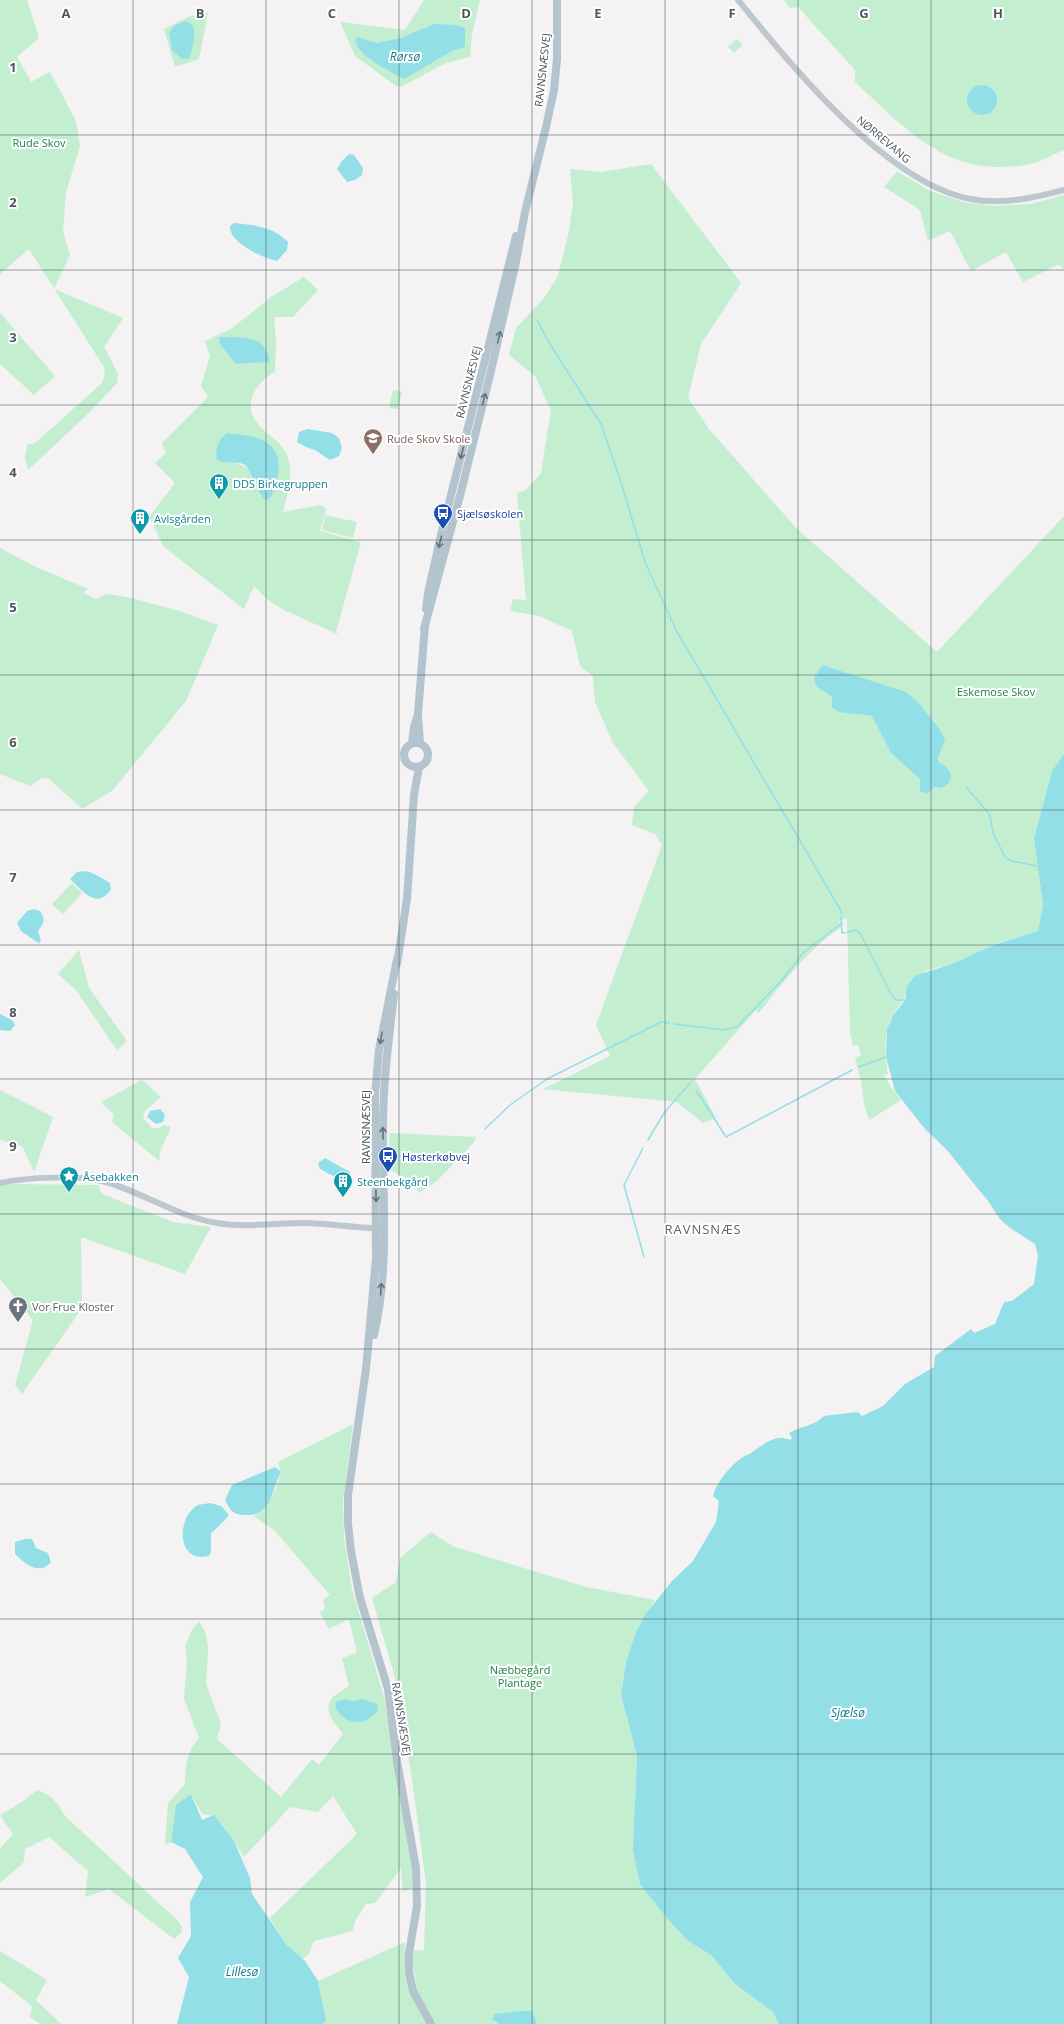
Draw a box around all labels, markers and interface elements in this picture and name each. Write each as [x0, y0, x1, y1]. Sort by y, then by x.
text: A [62, 4, 71, 22]
text: B [196, 4, 205, 22]
text: C [328, 4, 336, 22]
text: D [461, 4, 471, 22]
text: E [594, 4, 602, 22]
text: F [728, 4, 736, 22]
text: G [859, 4, 869, 22]
text: H [993, 4, 1003, 22]
street label: RAVNSNÆSVEJ [531, 32, 553, 108]
water label: Rørsø [390, 48, 420, 65]
text: 1 [9, 58, 17, 76]
street label: NØRREVANG [854, 112, 914, 166]
park label: Rude Skov [12, 135, 66, 150]
text: 2 [9, 193, 17, 211]
text: 3 [9, 328, 17, 346]
one-way arrow [495, 331, 503, 344]
street label: RAVNSNÆSVEJ [452, 344, 484, 420]
one-way arrow [481, 392, 488, 405]
school or university icon: Rude Skov Skole [362, 427, 384, 455]
place label: Rude Skov Skole [387, 431, 470, 446]
one-way arrow [457, 447, 465, 460]
text: 4 [9, 463, 17, 481]
building icon: DDS Birkegruppen [208, 472, 230, 500]
place label: DDS Birkegruppen [233, 476, 328, 491]
bus stop icon: Sjælsøskolen [432, 502, 454, 530]
place label: Sjælsøskolen [457, 506, 523, 521]
building icon: Avlsgården [129, 507, 151, 535]
place label: Avlsgården [154, 511, 211, 526]
one-way arrow [435, 535, 443, 548]
text: 5 [9, 598, 17, 616]
park label: Eskemose Skov [957, 684, 1036, 699]
text: 6 [9, 733, 17, 751]
text: 7 [9, 868, 17, 886]
text: 8 [9, 1003, 17, 1021]
one-way arrow [376, 1031, 384, 1044]
street label: RAVNSNÆSVEJ [358, 1090, 373, 1164]
one-way arrow [379, 1127, 387, 1140]
text: 9 [9, 1137, 17, 1155]
bus stop icon: Høsterkøbvej [377, 1145, 399, 1173]
place label: Høsterkøbvej [402, 1149, 470, 1164]
place icon: Åsebakken [58, 1165, 80, 1193]
place label: Åsebakken [83, 1169, 139, 1184]
building icon: Steenbekgård [332, 1170, 354, 1198]
place label: Steenbekgård [357, 1174, 428, 1189]
one-way arrow [372, 1189, 380, 1202]
district label: RAVNSNÆS [664, 1220, 742, 1238]
one-way arrow [378, 1283, 385, 1296]
church icon: Vor Frue Kloster [7, 1295, 29, 1323]
place label: Vor Frue Kloster [32, 1299, 115, 1314]
park label: Næbbegård Plantage [490, 1662, 550, 1690]
street label: RAVNSNÆSVEJ [389, 1681, 415, 1757]
water label: Sjælsø [831, 1704, 865, 1721]
water label: Lillesø [226, 1963, 259, 1980]

